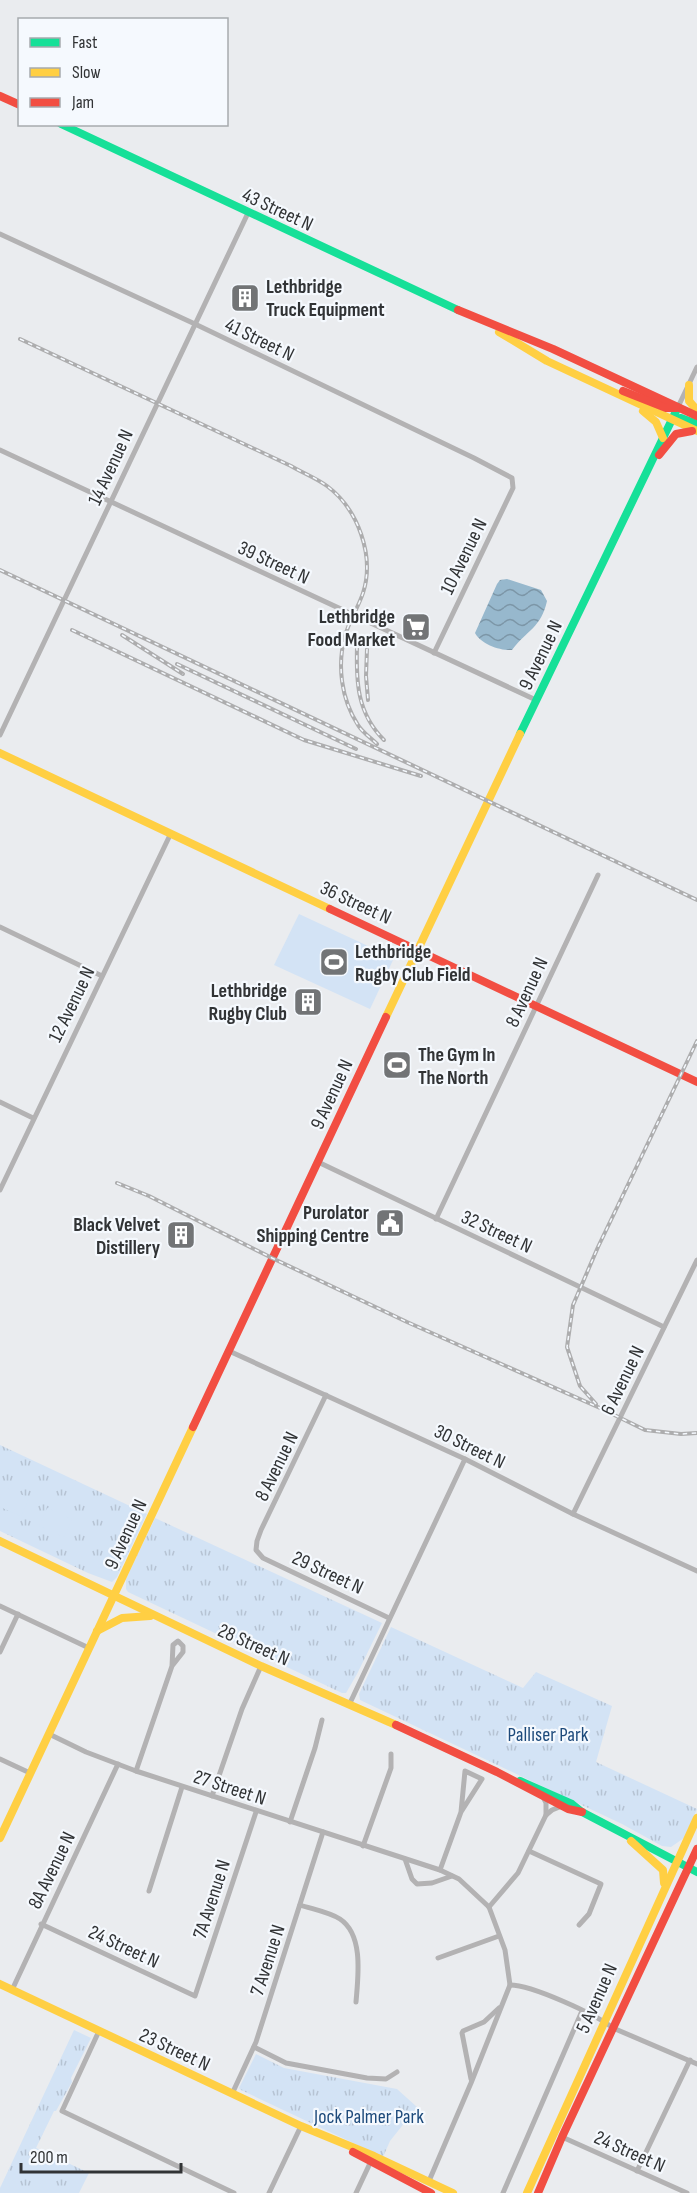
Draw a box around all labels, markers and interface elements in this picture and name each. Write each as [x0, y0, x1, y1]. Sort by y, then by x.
legend [18, 18, 228, 126]
text: Fast [72, 32, 98, 53]
text: Slow [72, 62, 101, 83]
text: Jam [71, 92, 94, 113]
street label: 43 Street N [238, 183, 317, 237]
place label: Lethbridge Truck Equipment [266, 275, 385, 322]
building icon: Lethbridge Truck Equipment [229, 282, 261, 314]
street label: 41 Street N [221, 313, 298, 367]
street label: 14 Avenue N [83, 426, 139, 509]
street label: 10 Avenue N [435, 515, 493, 598]
street label: 39 Street N [234, 536, 313, 590]
place label: Lethbridge Food Market [308, 605, 395, 652]
supermarket icon: Lethbridge Food Market [400, 611, 432, 643]
street label: 9 Avenue N [514, 617, 568, 694]
street label: 36 Street N [316, 876, 395, 930]
place label: Lethbridge Rugby Club Field [355, 940, 470, 987]
sports icon: Lethbridge Rugby Club Field [318, 946, 350, 978]
street label: 8 Avenue N [500, 954, 553, 1031]
street label: 12 Avenue N [43, 963, 100, 1046]
place label: Lethbridge Rugby Club [208, 979, 287, 1026]
building icon: Lethbridge Rugby Club [292, 986, 324, 1018]
place label: The Gym In The North [418, 1043, 495, 1090]
sports icon: The Gym In The North [381, 1049, 413, 1081]
street label: 9 Avenue N [305, 1056, 358, 1133]
place label: Purolator Shipping Centre [256, 1201, 369, 1248]
street label: 32 Street N [457, 1205, 536, 1259]
public building icon: Purolator Shipping Centre [374, 1207, 406, 1239]
place label: Black Velvet Distillery [73, 1213, 161, 1260]
building icon: Black Velvet Distillery [165, 1219, 197, 1251]
street label: 6 Avenue N [596, 1342, 650, 1419]
street label: 30 Street N [430, 1419, 509, 1474]
street label: 8 Avenue N [250, 1428, 304, 1505]
street label: 9 Avenue N [99, 1496, 152, 1573]
street label: 29 Street N [288, 1546, 367, 1600]
street label: 28 Street N [214, 1619, 293, 1671]
park label: Palliser Park [508, 1723, 589, 1747]
street label: 27 Street N [190, 1765, 269, 1811]
street label: 8A Avenue N [23, 1828, 81, 1913]
street label: 7A Avenue N [188, 1857, 236, 1942]
street label: 24 Street N [84, 1920, 163, 1974]
street label: 7 Avenue N [245, 1922, 291, 1999]
street label: 5 Avenue N [571, 1960, 623, 2037]
street label: 23 Street N [135, 2023, 214, 2077]
park label: Jock Palmer Park [313, 2105, 424, 2129]
street label: 24 Street N [590, 2126, 669, 2178]
scale bar [21, 2136, 182, 2174]
text: 200 m [30, 2147, 68, 2168]

